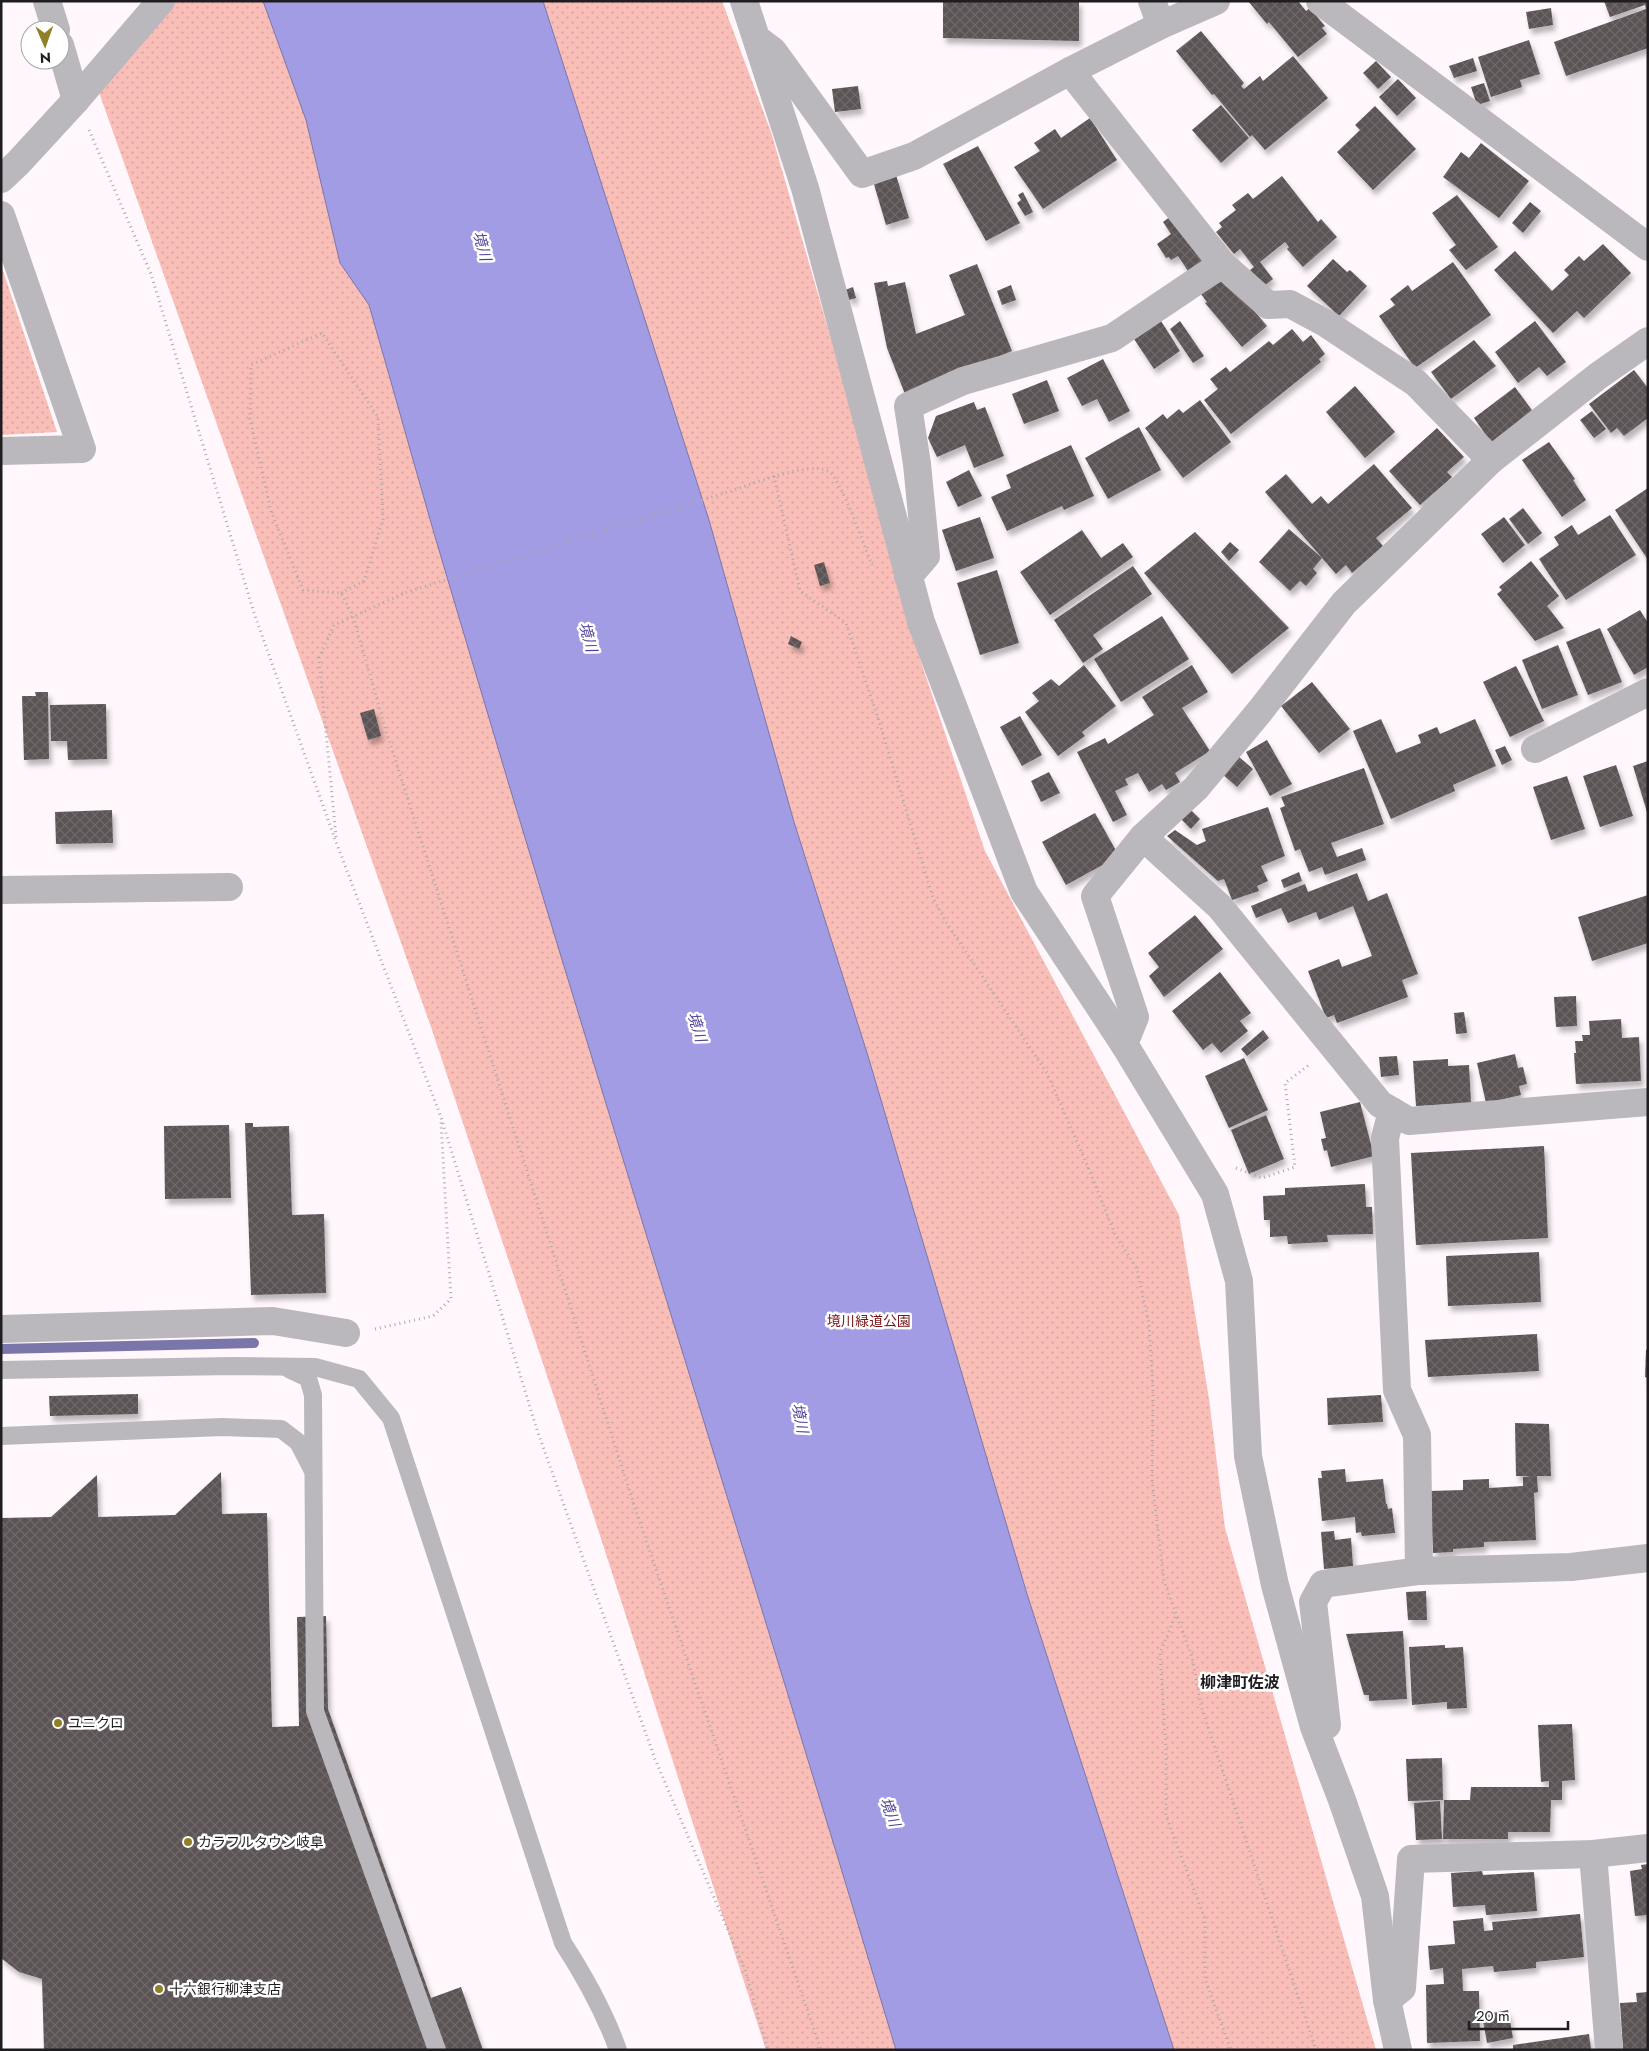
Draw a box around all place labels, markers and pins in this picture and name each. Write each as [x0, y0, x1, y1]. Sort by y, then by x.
place label: ユニクロ [68, 1713, 124, 1733]
marker: ユニクロ [52, 1717, 64, 1729]
place label: カラフルタウン岐阜 [198, 1832, 324, 1852]
marker: カラフルタウン岐阜 [182, 1836, 194, 1848]
place label: 十六銀行柳津支店 [169, 1979, 281, 1999]
marker: 十六銀行柳津支店 [153, 1983, 165, 1995]

